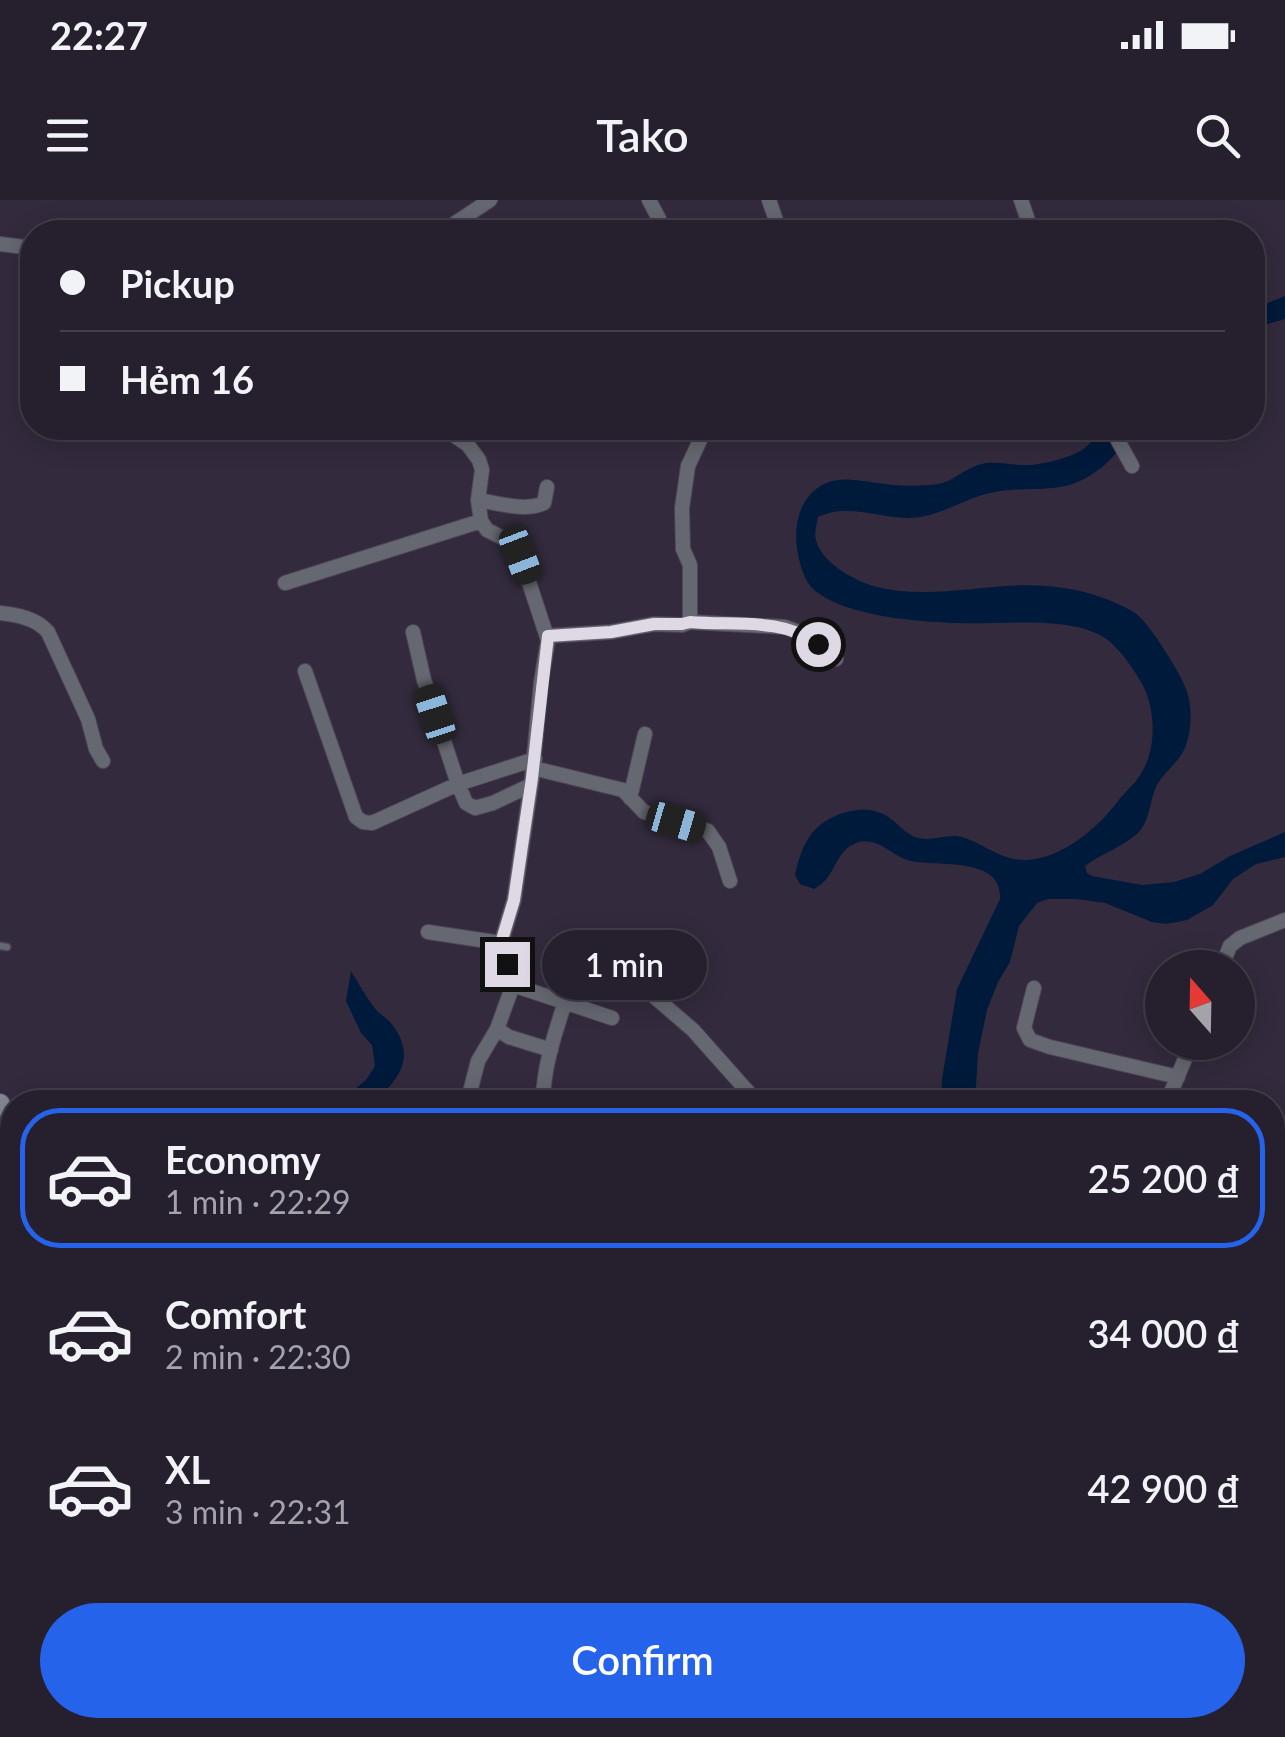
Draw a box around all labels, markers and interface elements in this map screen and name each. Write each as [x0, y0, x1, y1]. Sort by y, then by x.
text: 22:27 [50, 12, 148, 58]
icon: menu [40, 108, 95, 163]
text: Tako [596, 108, 689, 162]
icon: search [1190, 108, 1245, 163]
text: Pickup [120, 260, 235, 306]
text: Hẻm 16 [120, 356, 254, 402]
car [495, 522, 545, 588]
route start [796, 622, 841, 667]
car [411, 681, 459, 747]
car [643, 799, 709, 845]
callout: 1 min [542, 929, 707, 999]
route end [485, 942, 530, 987]
text: 1 min [585, 945, 664, 984]
north arrow [1145, 950, 1255, 1060]
map controls [1145, 950, 1255, 1060]
icon: car [45, 1133, 135, 1223]
text: Economy [165, 1136, 320, 1182]
text: 25 200 ₫ [1088, 1155, 1240, 1201]
text: 1 min · 22:29 [165, 1182, 351, 1221]
icon: car [45, 1288, 135, 1378]
text: Comfort [165, 1291, 306, 1337]
text: 34 000 ₫ [1088, 1310, 1240, 1356]
text: 2 min · 22:30 [165, 1337, 351, 1376]
icon: car [45, 1443, 135, 1533]
text: XL [165, 1446, 210, 1492]
text: 42 900 ₫ [1088, 1465, 1240, 1511]
text: 3 min · 22:31 [165, 1492, 351, 1531]
button: Confirm [40, 1603, 1245, 1718]

